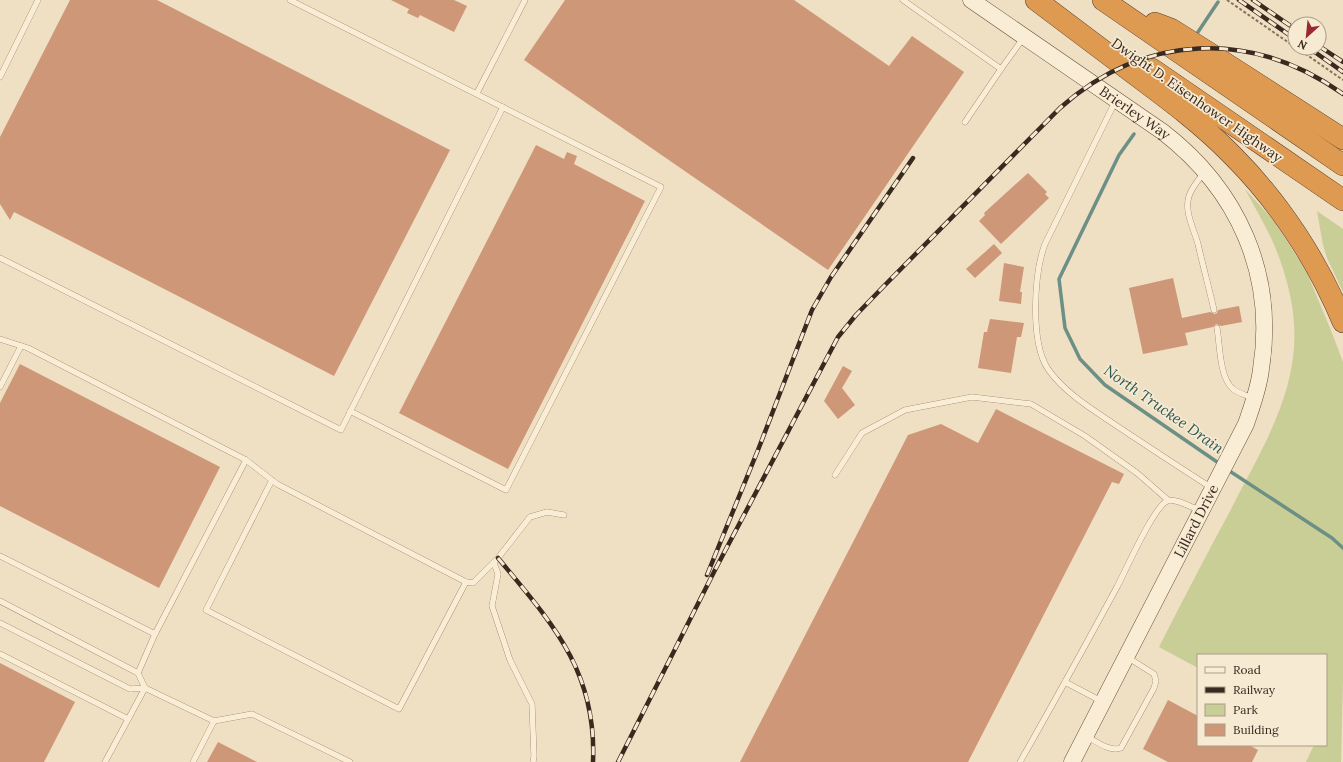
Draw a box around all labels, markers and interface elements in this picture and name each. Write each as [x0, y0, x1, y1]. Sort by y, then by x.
north arrow [1287, 16, 1327, 56]
street label: Dwight D. Eisenhower Highway [1108, 34, 1287, 166]
text: N [1295, 37, 1309, 53]
street label: Brierley Way [1096, 82, 1175, 144]
water label: North Truckee Drain [1100, 360, 1228, 458]
street label: Lillard Drive [1170, 481, 1222, 561]
legend [1197, 654, 1327, 746]
text: Road [1233, 662, 1261, 677]
text: Railway [1233, 682, 1276, 697]
text: Park [1233, 702, 1259, 717]
text: Building [1233, 722, 1279, 737]

